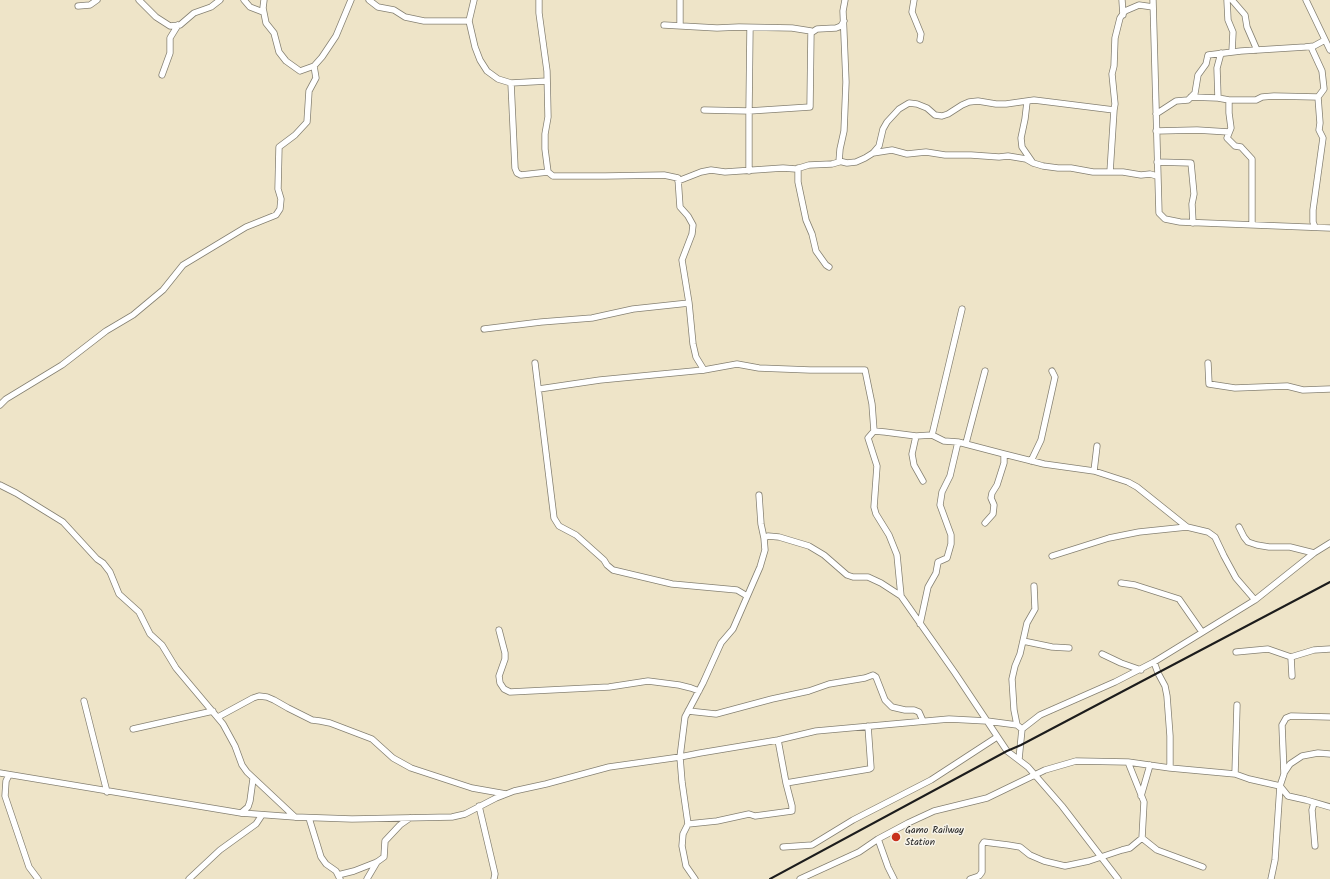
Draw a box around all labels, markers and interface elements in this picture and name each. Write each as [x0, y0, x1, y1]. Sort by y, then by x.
place label: Gamo Railway Station [905, 825, 964, 848]
marker: Gamo Railway Station [890, 831, 902, 843]

